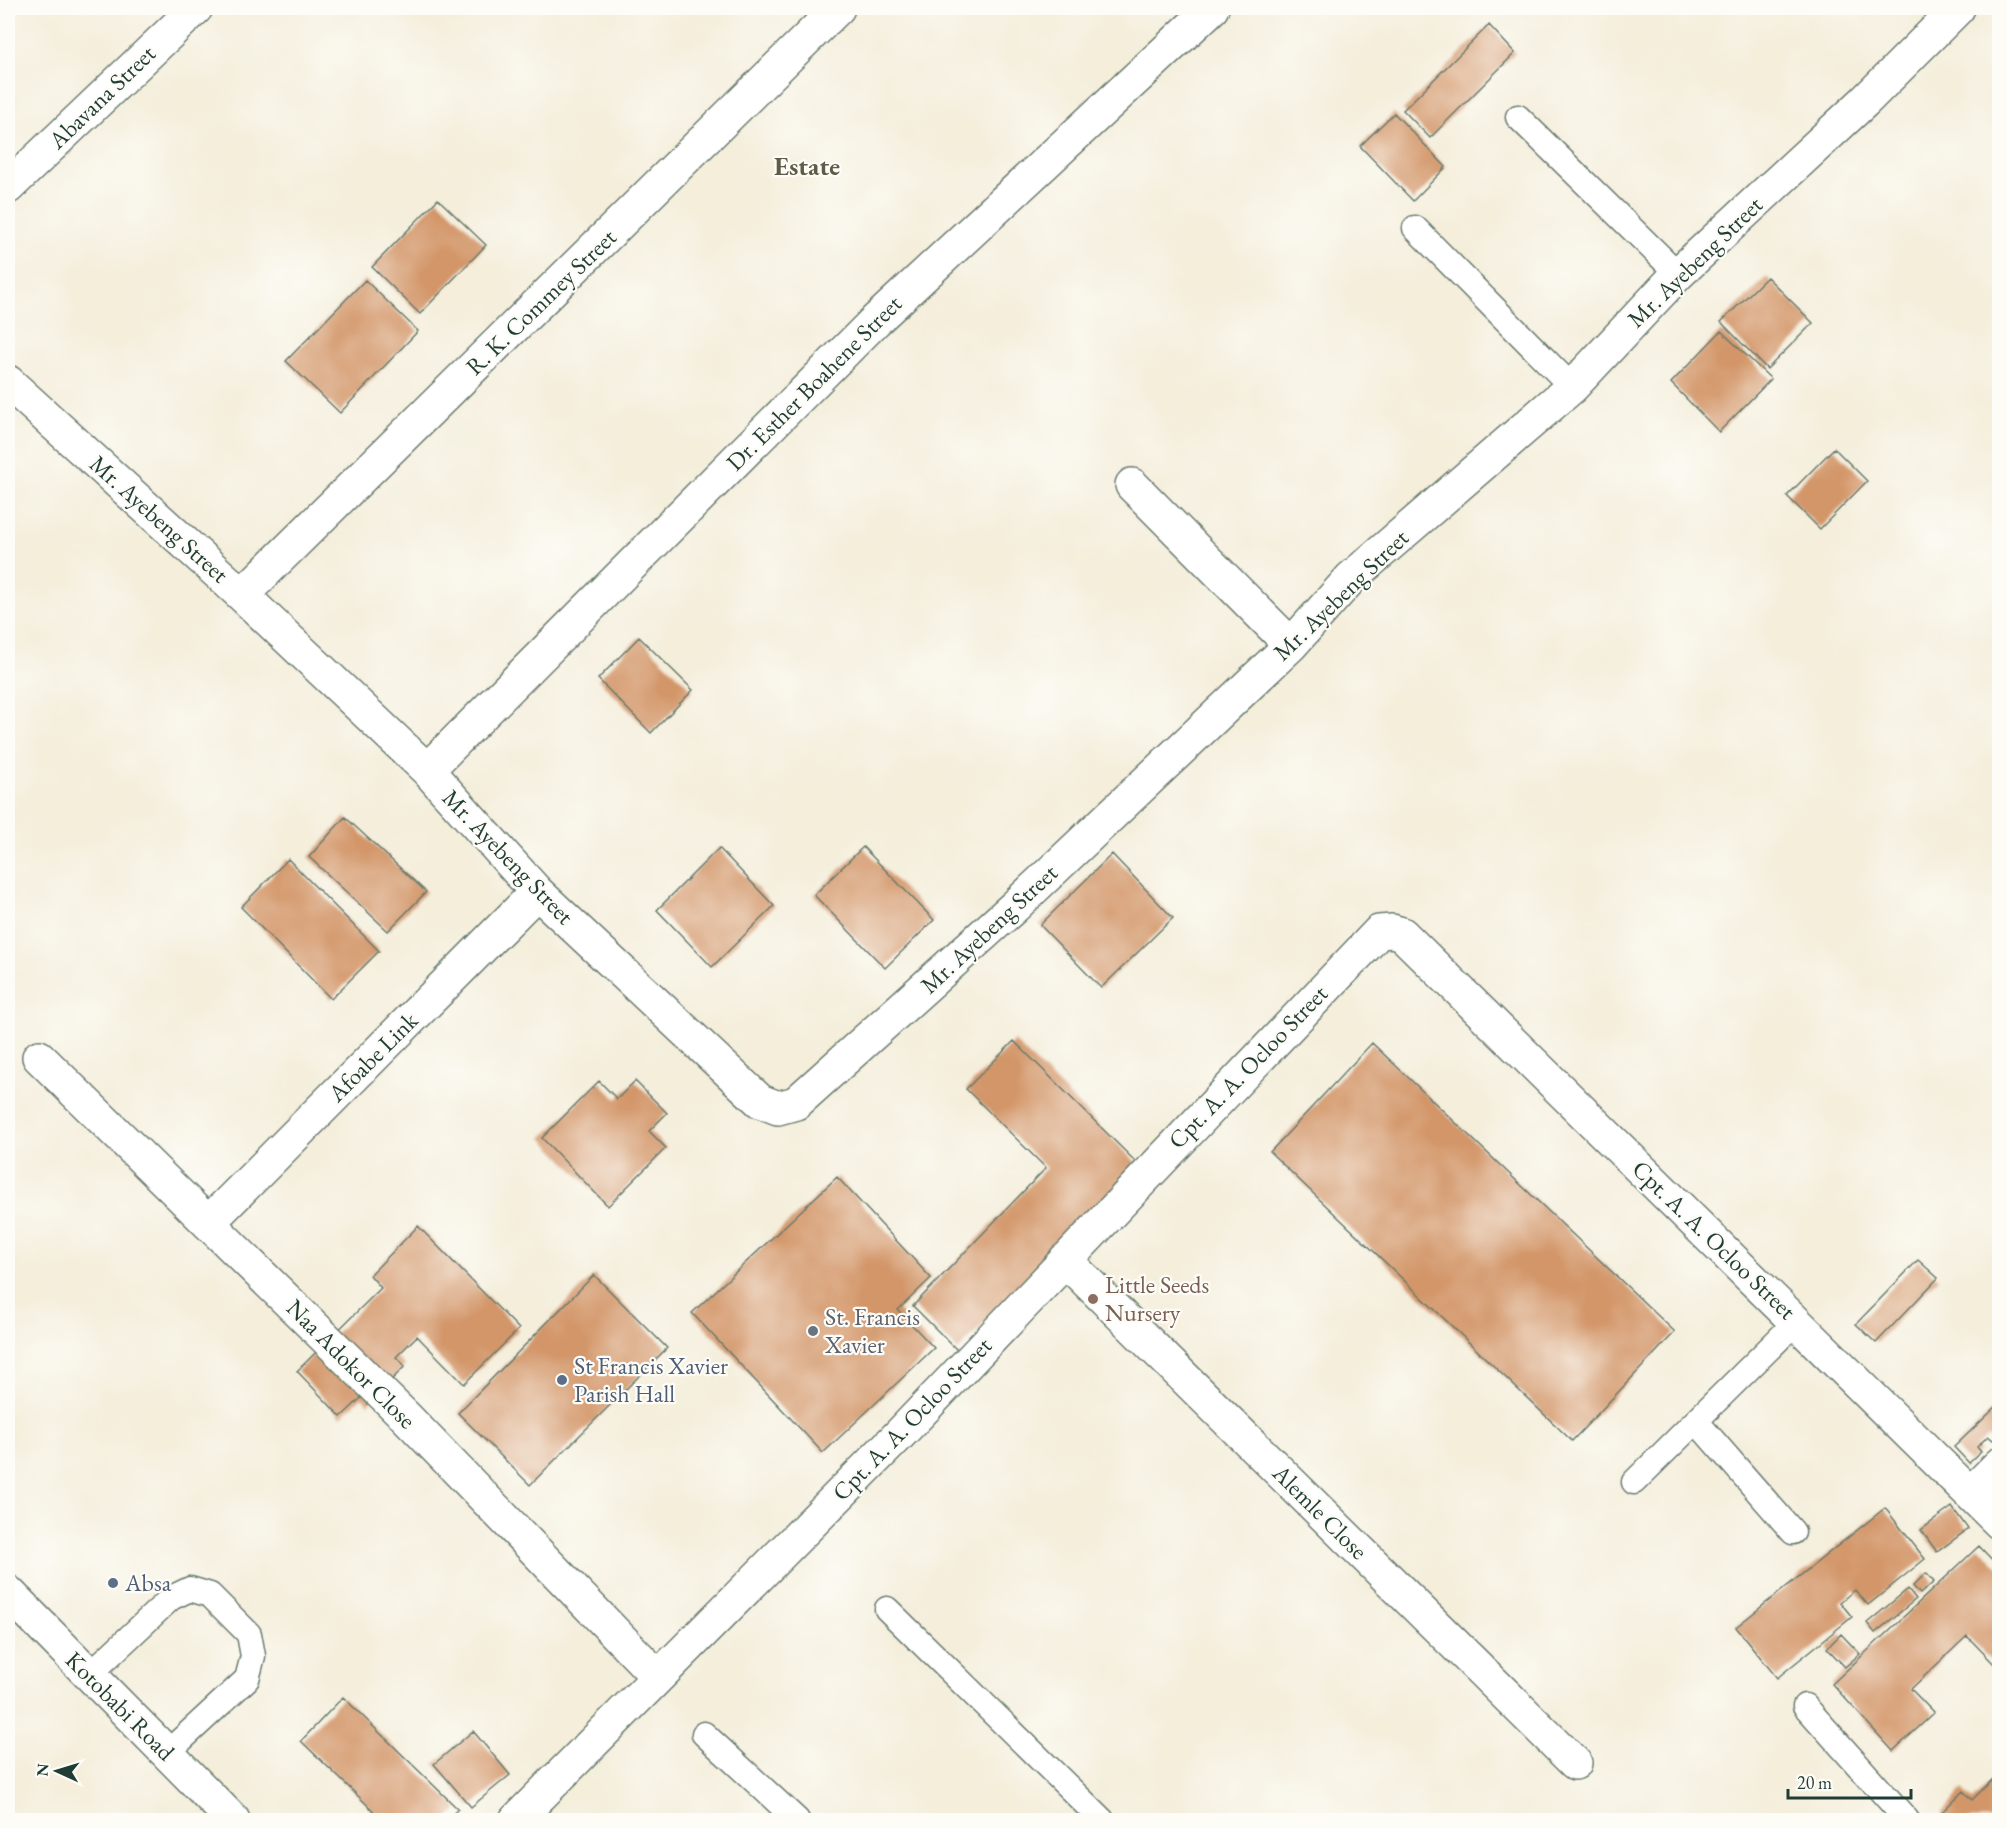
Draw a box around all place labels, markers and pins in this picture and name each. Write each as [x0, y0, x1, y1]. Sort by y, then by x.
place label: Little Seeds Nursery [1105, 1269, 1209, 1328]
marker: Little Seeds Nursery [1086, 1292, 1100, 1306]
place label: St. Francis Xavier [824, 1301, 920, 1360]
marker: St. Francis Xavier [806, 1324, 820, 1338]
place label: St Francis Xavier Parish Hall [574, 1350, 728, 1409]
marker: St Francis Xavier Parish Hall [555, 1373, 569, 1387]
place label: Absa [124, 1567, 172, 1598]
marker: Absa [106, 1576, 120, 1590]

